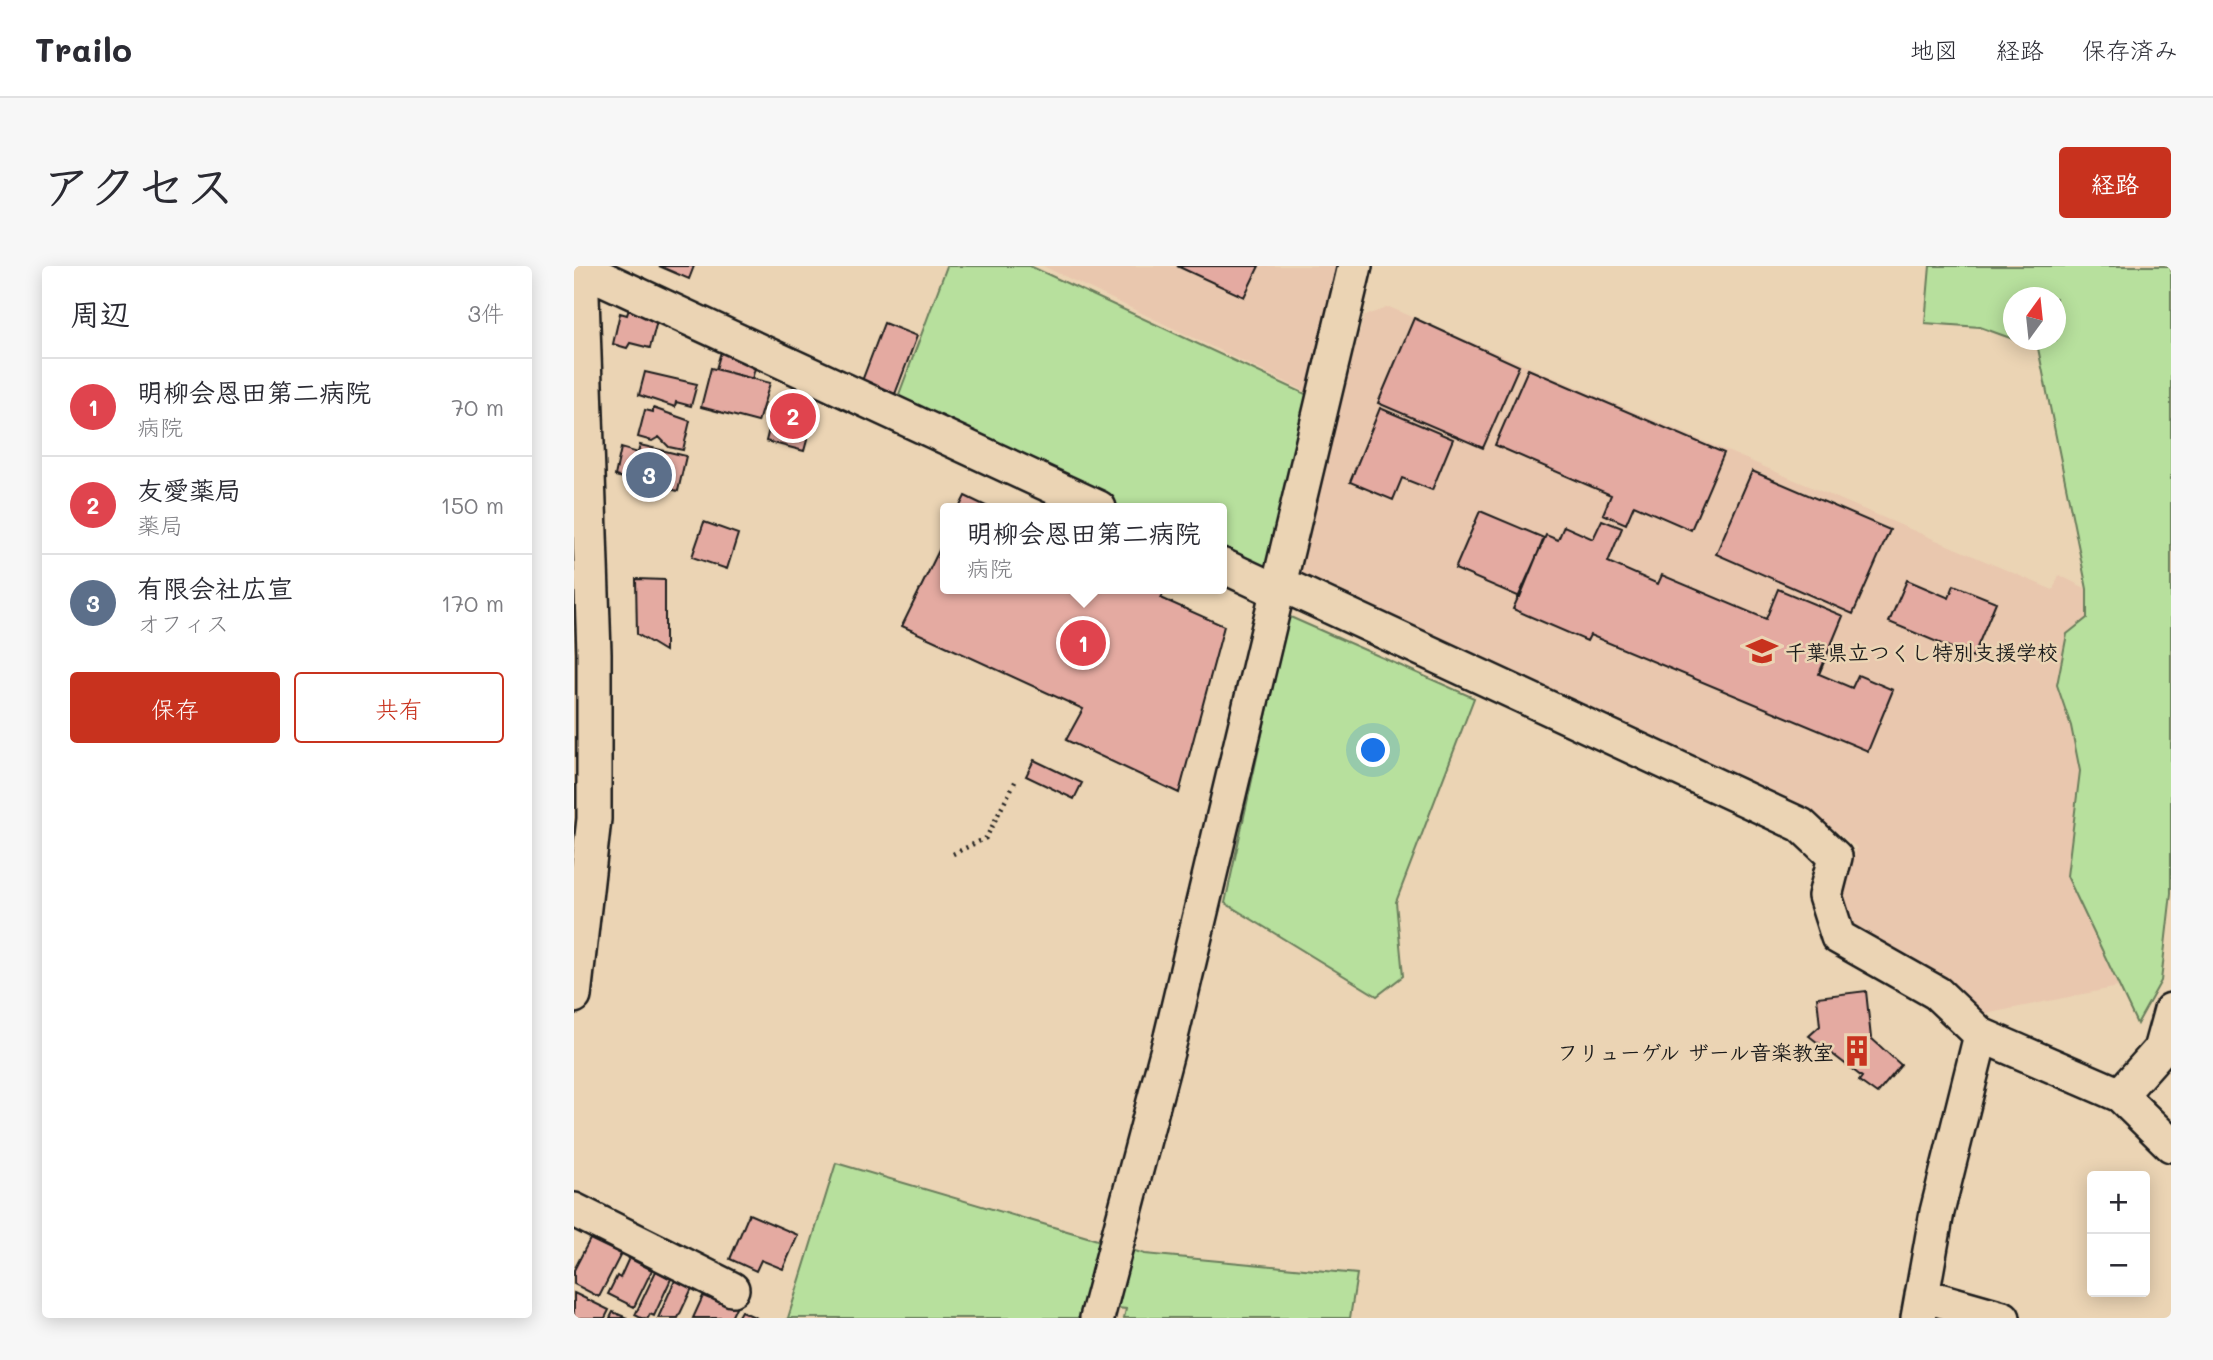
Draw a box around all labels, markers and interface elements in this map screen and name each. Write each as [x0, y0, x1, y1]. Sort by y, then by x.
text: Trailo [35, 27, 132, 70]
text: 地図 [1910, 34, 1958, 65]
text: 経路 [1996, 34, 2044, 65]
text: 保存済み [2082, 34, 2178, 65]
button: 経路 [2059, 147, 2171, 218]
text: アクセス [42, 153, 235, 216]
north arrow [2003, 287, 2066, 350]
text: 周辺 [70, 293, 130, 333]
text: 3件 [468, 298, 504, 328]
text: 明柳会恩田第二病院 [137, 375, 371, 409]
pin: 2 [770, 390, 816, 442]
text: 1 [88, 392, 98, 422]
text: 70 m [451, 392, 504, 422]
text: 病院 [137, 412, 183, 442]
pin: 3 [626, 449, 672, 501]
text: 友愛薬局 [137, 473, 241, 507]
text: 2 [87, 490, 99, 520]
text: 150 m [440, 490, 504, 520]
popup [940, 503, 1227, 594]
text: 薬局 [137, 510, 183, 540]
text: 明柳会恩田第二病院 [966, 516, 1201, 550]
text: 病院 [966, 553, 1012, 583]
text: 有限会社広宣 [137, 571, 293, 605]
text: 3 [86, 588, 100, 618]
text: 170 m [441, 588, 504, 618]
text: オフィス [137, 608, 229, 638]
pin: 1 [1060, 617, 1106, 669]
school or university icon: 千葉県立つくし特別支援学校 [1745, 634, 1779, 668]
place label: 千葉県立つくし特別支援学校 [1785, 638, 2058, 665]
button: 保存 [70, 672, 280, 743]
button: 共有 [294, 672, 504, 743]
your location [1356, 733, 1390, 767]
building icon: フリューゲル ザール音楽教室 [1840, 1034, 1874, 1068]
place label: フリューゲル ザール音楽教室 [1557, 1038, 1834, 1065]
map controls [2087, 1171, 2150, 1297]
button: + [2087, 1171, 2150, 1234]
button: − [2087, 1234, 2150, 1297]

